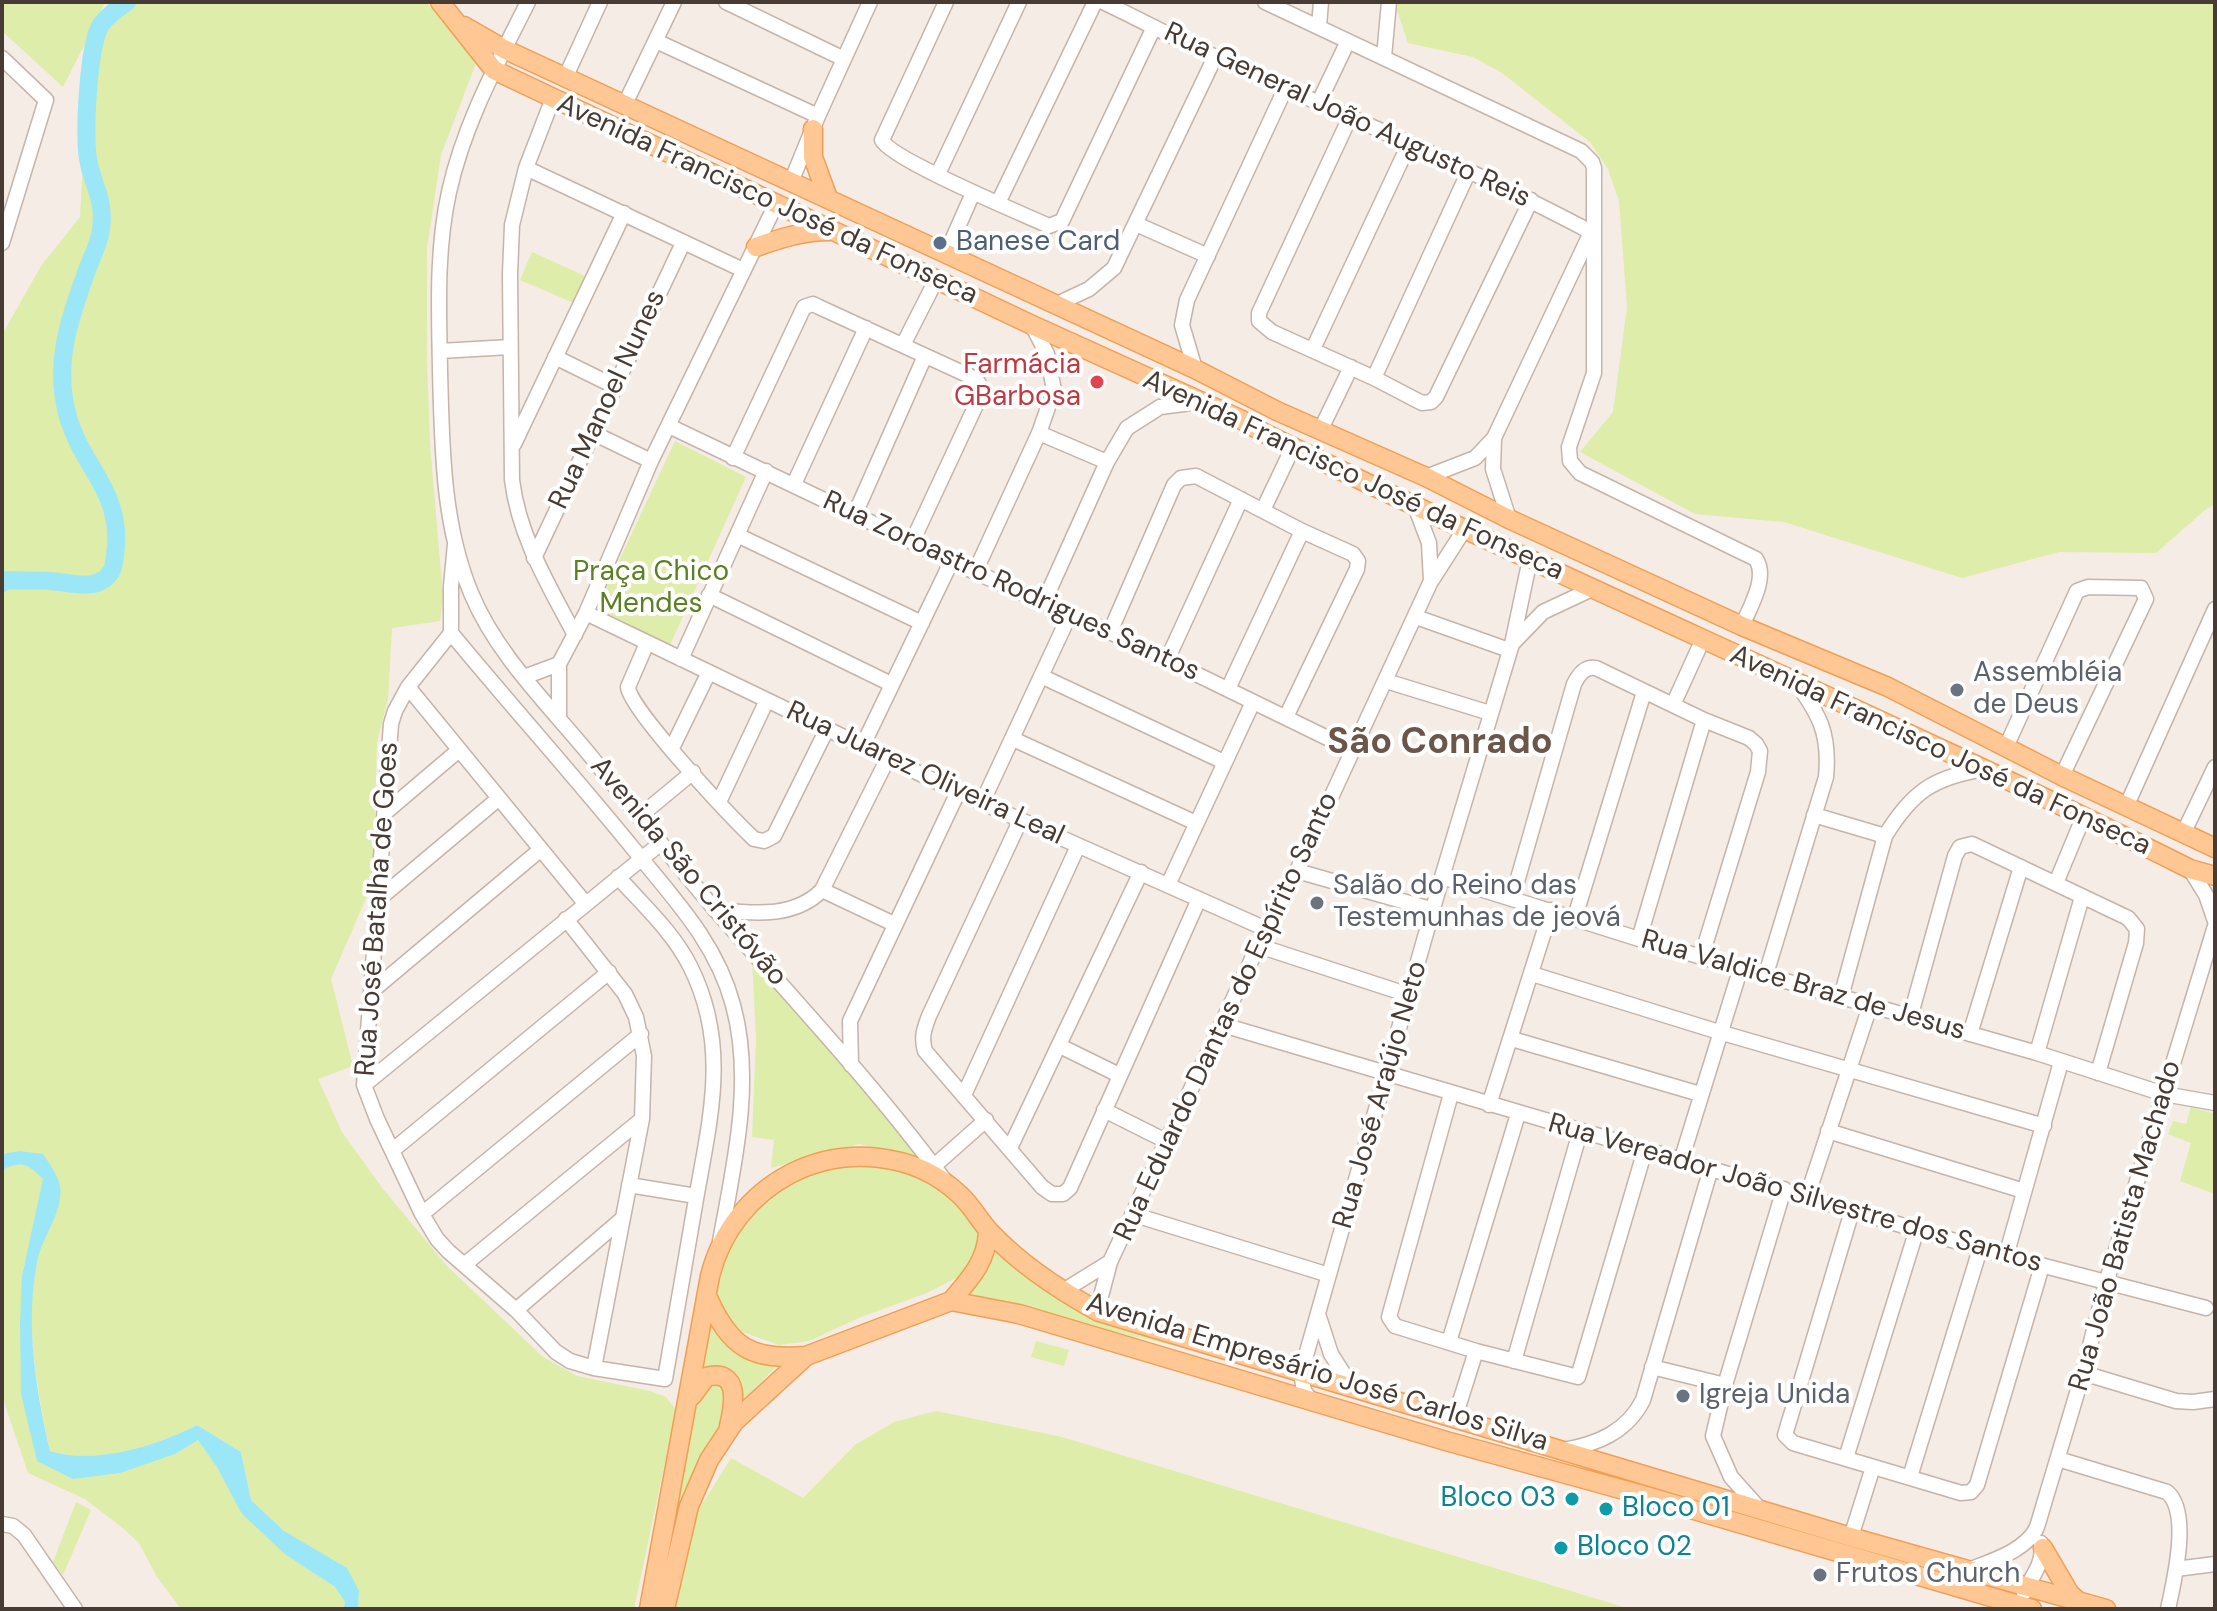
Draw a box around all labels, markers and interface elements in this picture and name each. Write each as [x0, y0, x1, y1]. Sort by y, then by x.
street label: Rua General João Augusto Reis [1159, 16, 1535, 216]
street label: Avenida Francisco José da Fonseca [551, 88, 983, 312]
place label: Banese Card [956, 226, 1120, 260]
marker: Banese Card [931, 234, 949, 252]
street label: Rua Manoel Nunes [543, 285, 673, 515]
place label: Farmácia GBarbosa [954, 349, 1081, 415]
street label: Avenida Francisco José da Fonseca [1137, 364, 1569, 588]
marker: Farmácia GBarbosa [1088, 373, 1106, 391]
street label: Rua Zoroastro Rodrigues Santos [817, 485, 1205, 689]
park label: Praça Chico Mendes [573, 556, 729, 622]
street label: Avenida Francisco José da Fonseca [1724, 639, 2156, 863]
place label: Assembléia de Deus [1973, 657, 2122, 723]
marker: Assembléia de Deus [1948, 681, 1966, 699]
street label: Rua Juarez Oliveira Leal [781, 695, 1069, 853]
district label: São Conrado [1327, 722, 1553, 766]
street label: Rua José Batalha de Goes [350, 741, 406, 1077]
street label: Avenida São Cristóvão [582, 751, 794, 993]
street label: Rua Eduardo Dantas do Espírito Santo [1108, 787, 1346, 1247]
place label: Salão do Reino das Testemunhas de jeová [1333, 870, 1621, 936]
marker: Salão do Reino das Testemunhas de jeová [1308, 894, 1326, 912]
street label: Rua Valdice Braz de Jesus [1637, 924, 1969, 1048]
street label: Rua José Araújo Neto [1327, 958, 1435, 1232]
street label: Rua João Batista Machado [2063, 1057, 2189, 1395]
street label: Rua Vereador João Silvestre dos Santos [1544, 1107, 2046, 1281]
street label: Avenida Empresário José Carlos Silva [1082, 1287, 1552, 1459]
place label: Igreja Unida [1699, 1379, 1850, 1413]
marker: Igreja Unida [1674, 1387, 1692, 1405]
place label: Bloco 03 [1441, 1482, 1556, 1516]
marker: Bloco 03 [1563, 1490, 1581, 1508]
place label: Bloco 01 [1622, 1492, 1730, 1526]
marker: Bloco 01 [1597, 1500, 1615, 1518]
place label: Bloco 02 [1577, 1531, 1692, 1565]
marker: Bloco 02 [1552, 1539, 1570, 1557]
place label: Frutos Church [1836, 1558, 2020, 1592]
marker: Frutos Church [1811, 1566, 1829, 1584]

